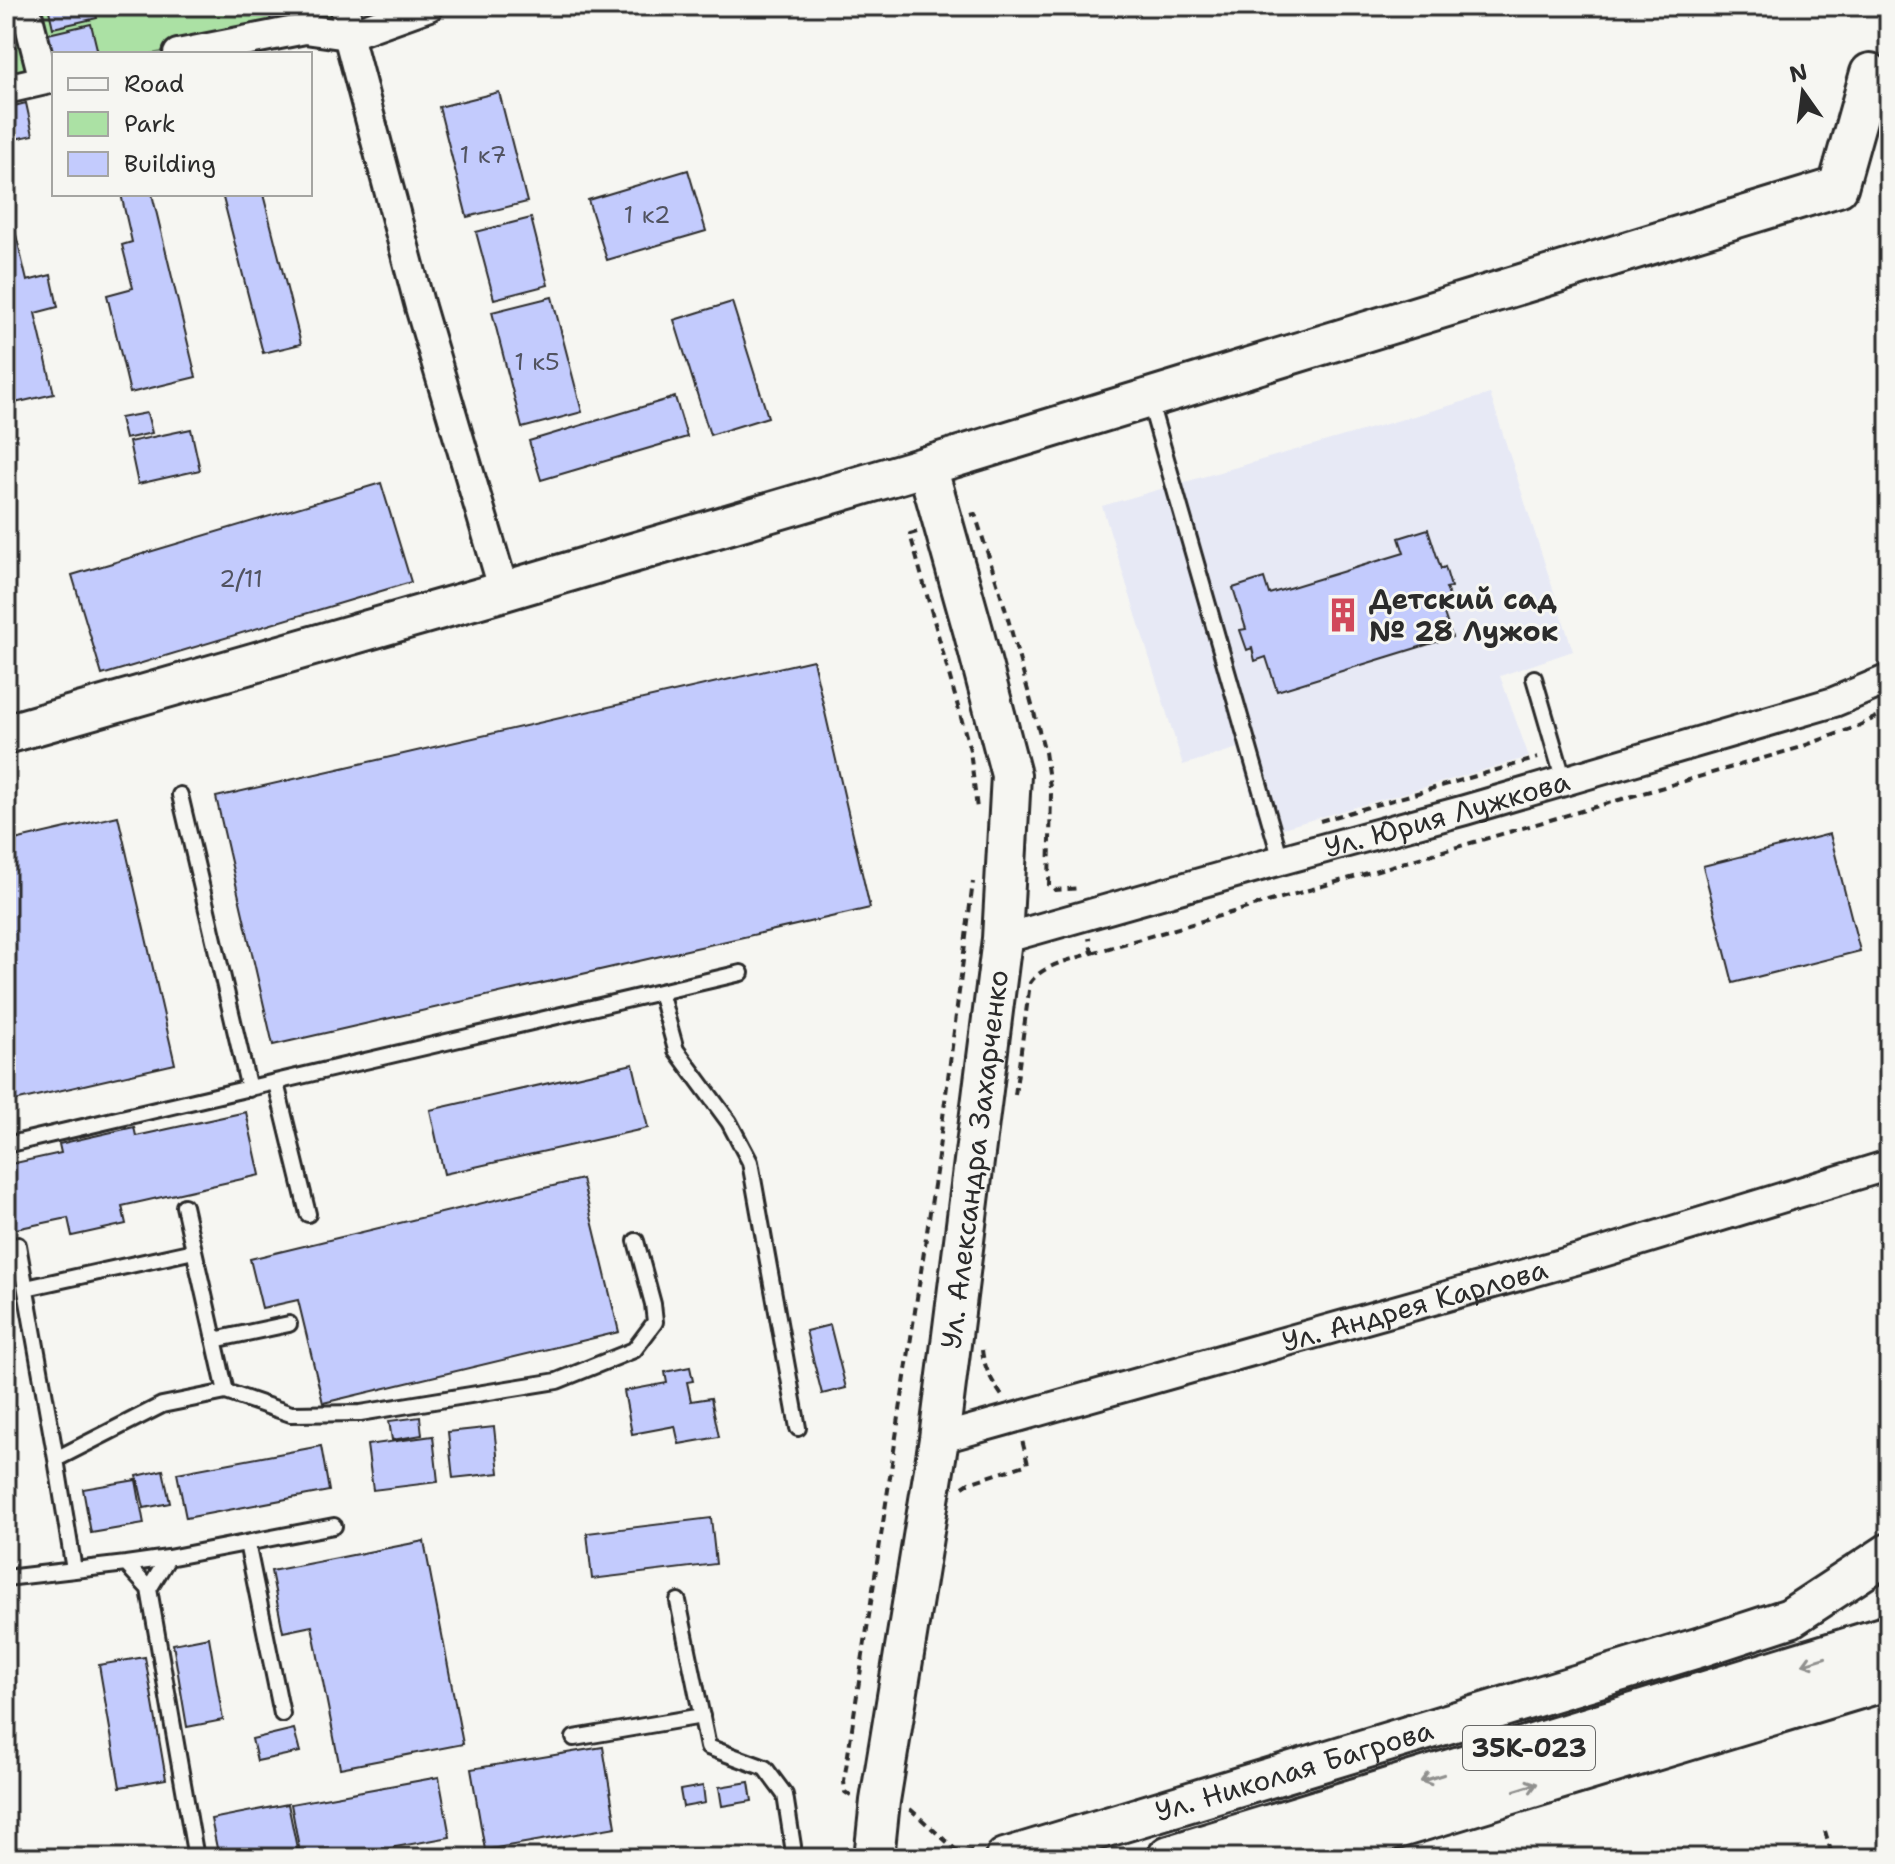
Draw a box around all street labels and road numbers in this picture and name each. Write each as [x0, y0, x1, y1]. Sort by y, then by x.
street label: Ул. Юрия Лужкова [1320, 761, 1574, 866]
street label: Ул. Александра Захарченко [932, 967, 1017, 1351]
street label: Ул. Андрея Карлова [1277, 1250, 1552, 1361]
street label: Ул. Николая Багрова [1150, 1710, 1438, 1830]
road number: 35К-023 [1463, 1726, 1595, 1770]

